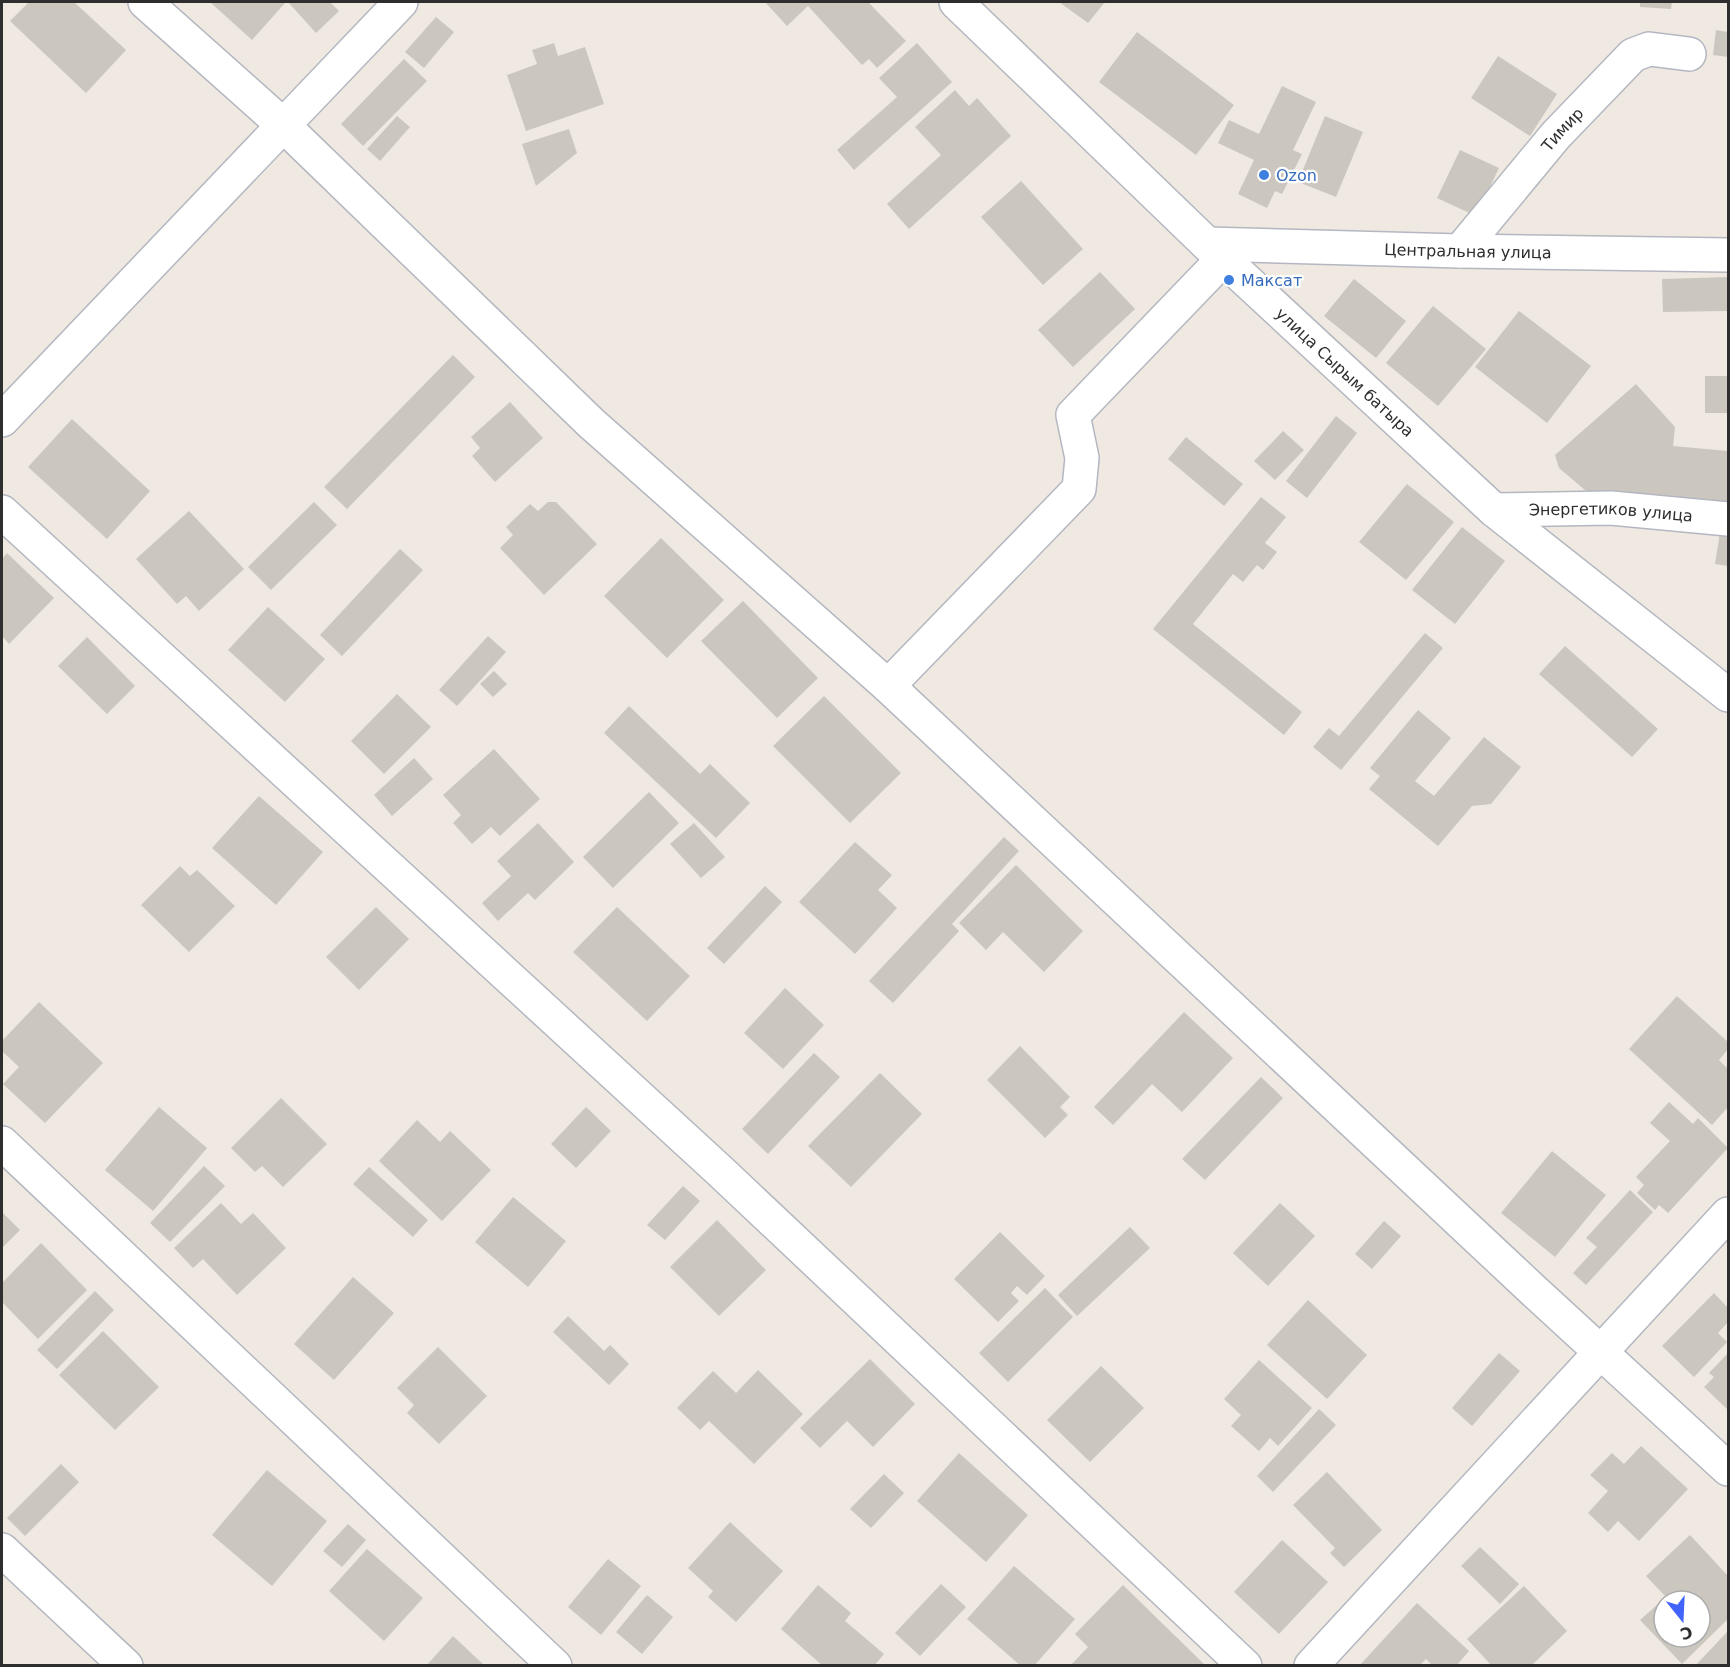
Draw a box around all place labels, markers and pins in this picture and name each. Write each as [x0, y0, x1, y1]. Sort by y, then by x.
place label: Ozon [1276, 166, 1317, 185]
marker: Ozon [1257, 168, 1271, 182]
place label: Максат [1241, 271, 1302, 290]
marker: Максат [1222, 273, 1236, 287]

